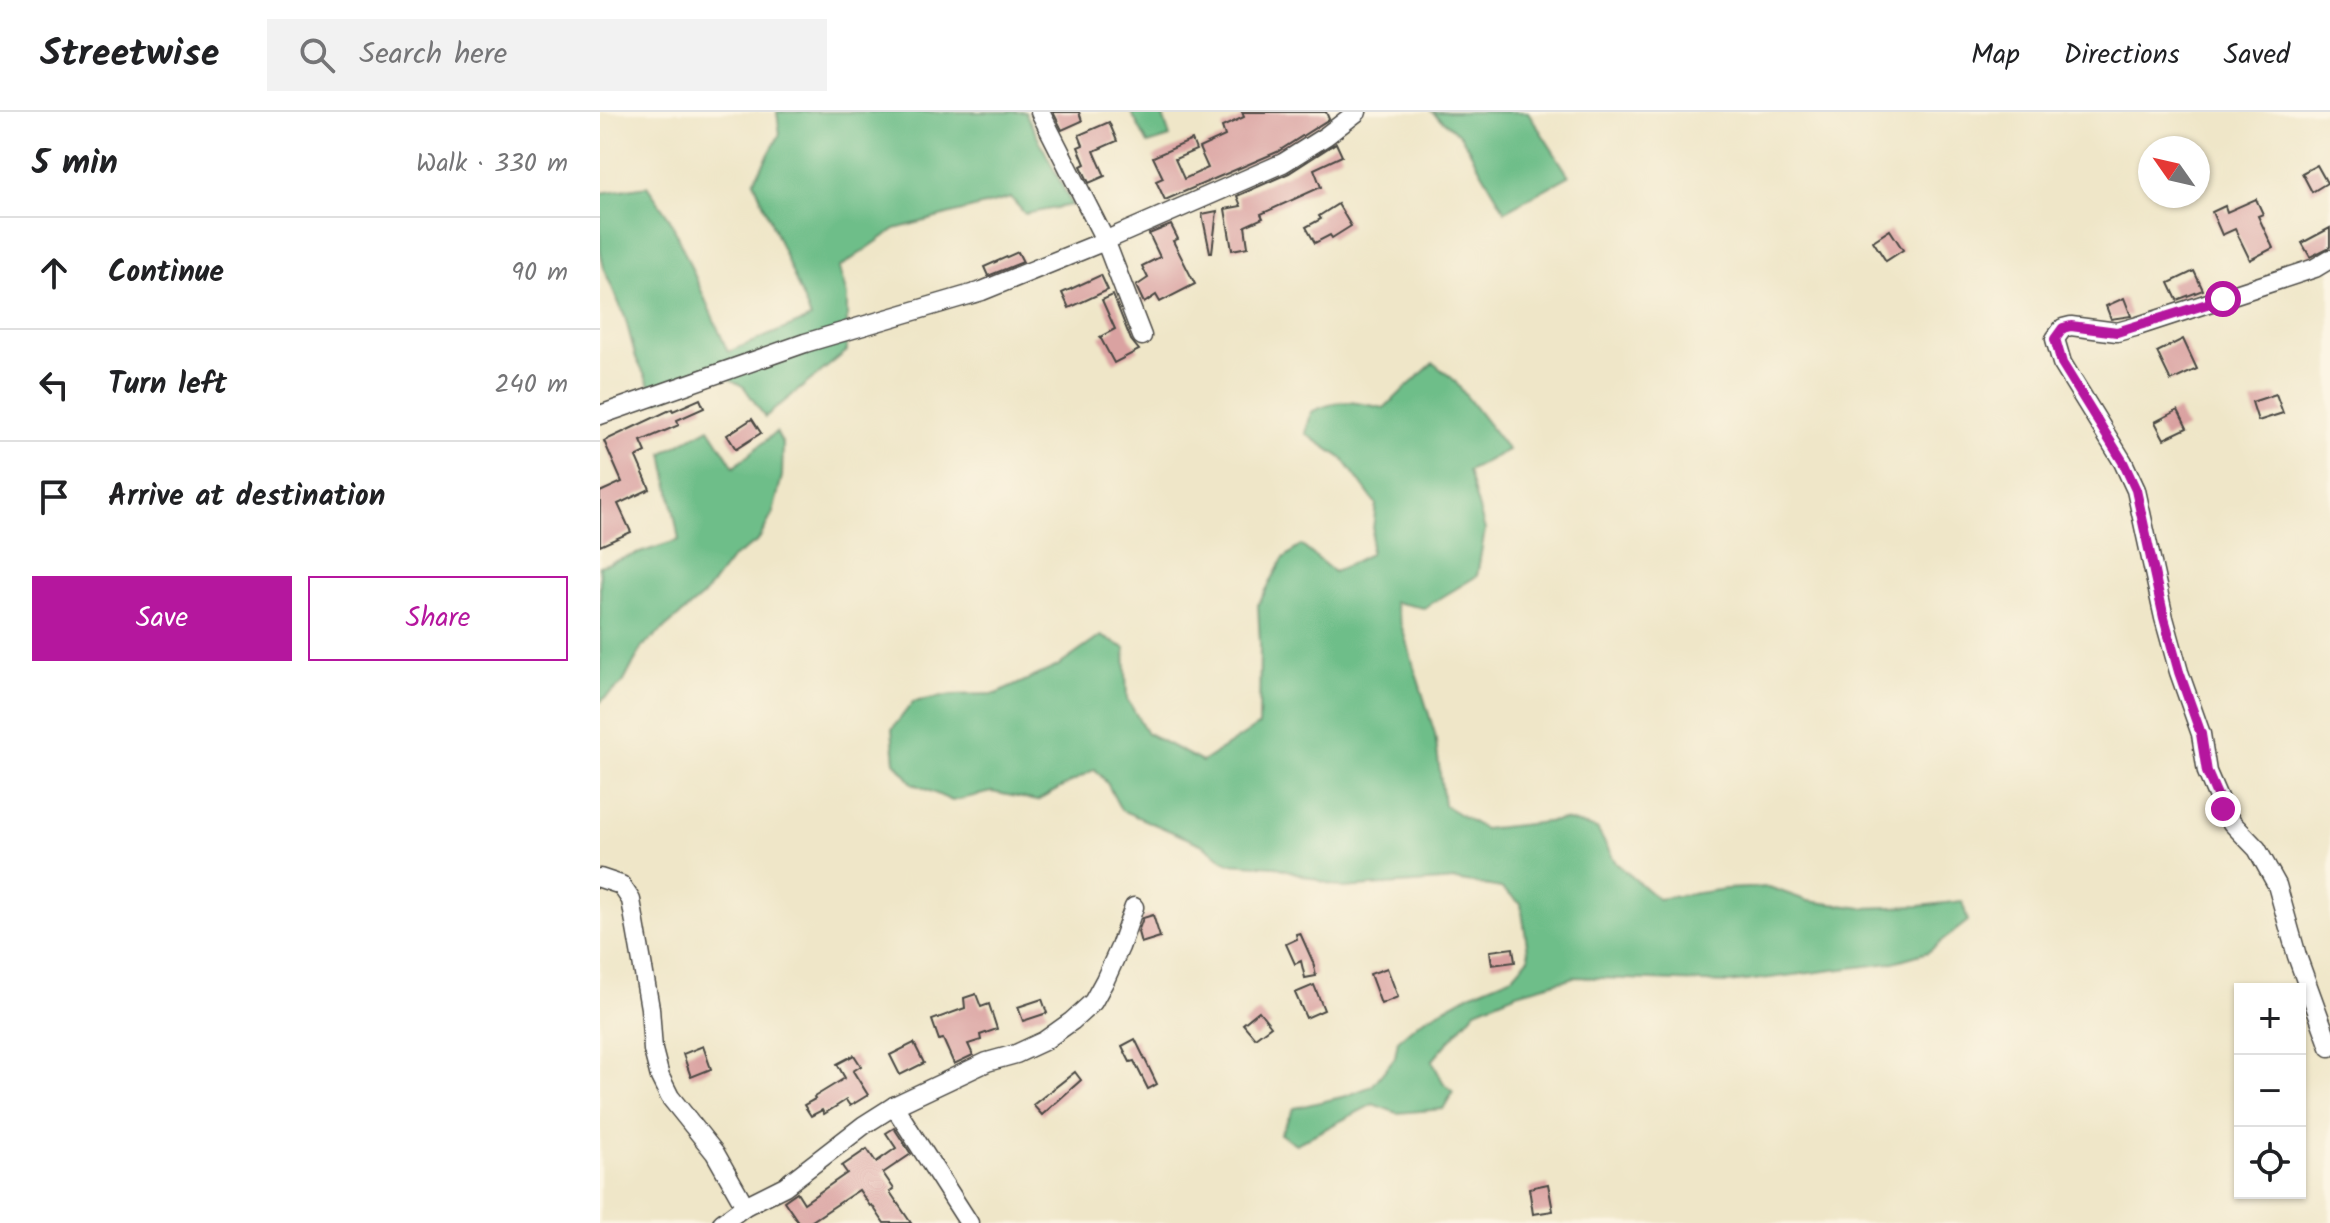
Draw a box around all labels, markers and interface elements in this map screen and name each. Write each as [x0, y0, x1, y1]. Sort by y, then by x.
search box [267, 19, 827, 91]
text: Streetwise [40, 25, 219, 85]
text: Search here [359, 31, 507, 79]
icon: search [295, 33, 339, 77]
text: Map [1971, 33, 2020, 78]
text: Directions [2064, 33, 2180, 78]
text: Saved [2224, 33, 2290, 78]
north arrow [2138, 136, 2210, 208]
text: 5 min [32, 137, 118, 191]
text: Walk · 330 m [416, 143, 568, 185]
text: Continue [108, 249, 224, 297]
icon: ahead [32, 251, 76, 295]
text: 90 m [511, 252, 568, 294]
route start [2205, 281, 2241, 317]
text: Turn left [108, 361, 227, 409]
icon: left [32, 363, 76, 407]
text: 240 m [494, 364, 568, 406]
text: Arrive at destination [108, 473, 385, 521]
icon: arrive [32, 475, 76, 519]
button: Save [32, 576, 292, 661]
button: Share [308, 576, 568, 661]
route end [2205, 791, 2241, 827]
map controls [2234, 983, 2306, 1199]
button: + [2234, 983, 2306, 1055]
button: − [2234, 1055, 2306, 1127]
button: locate [2234, 1127, 2306, 1199]

